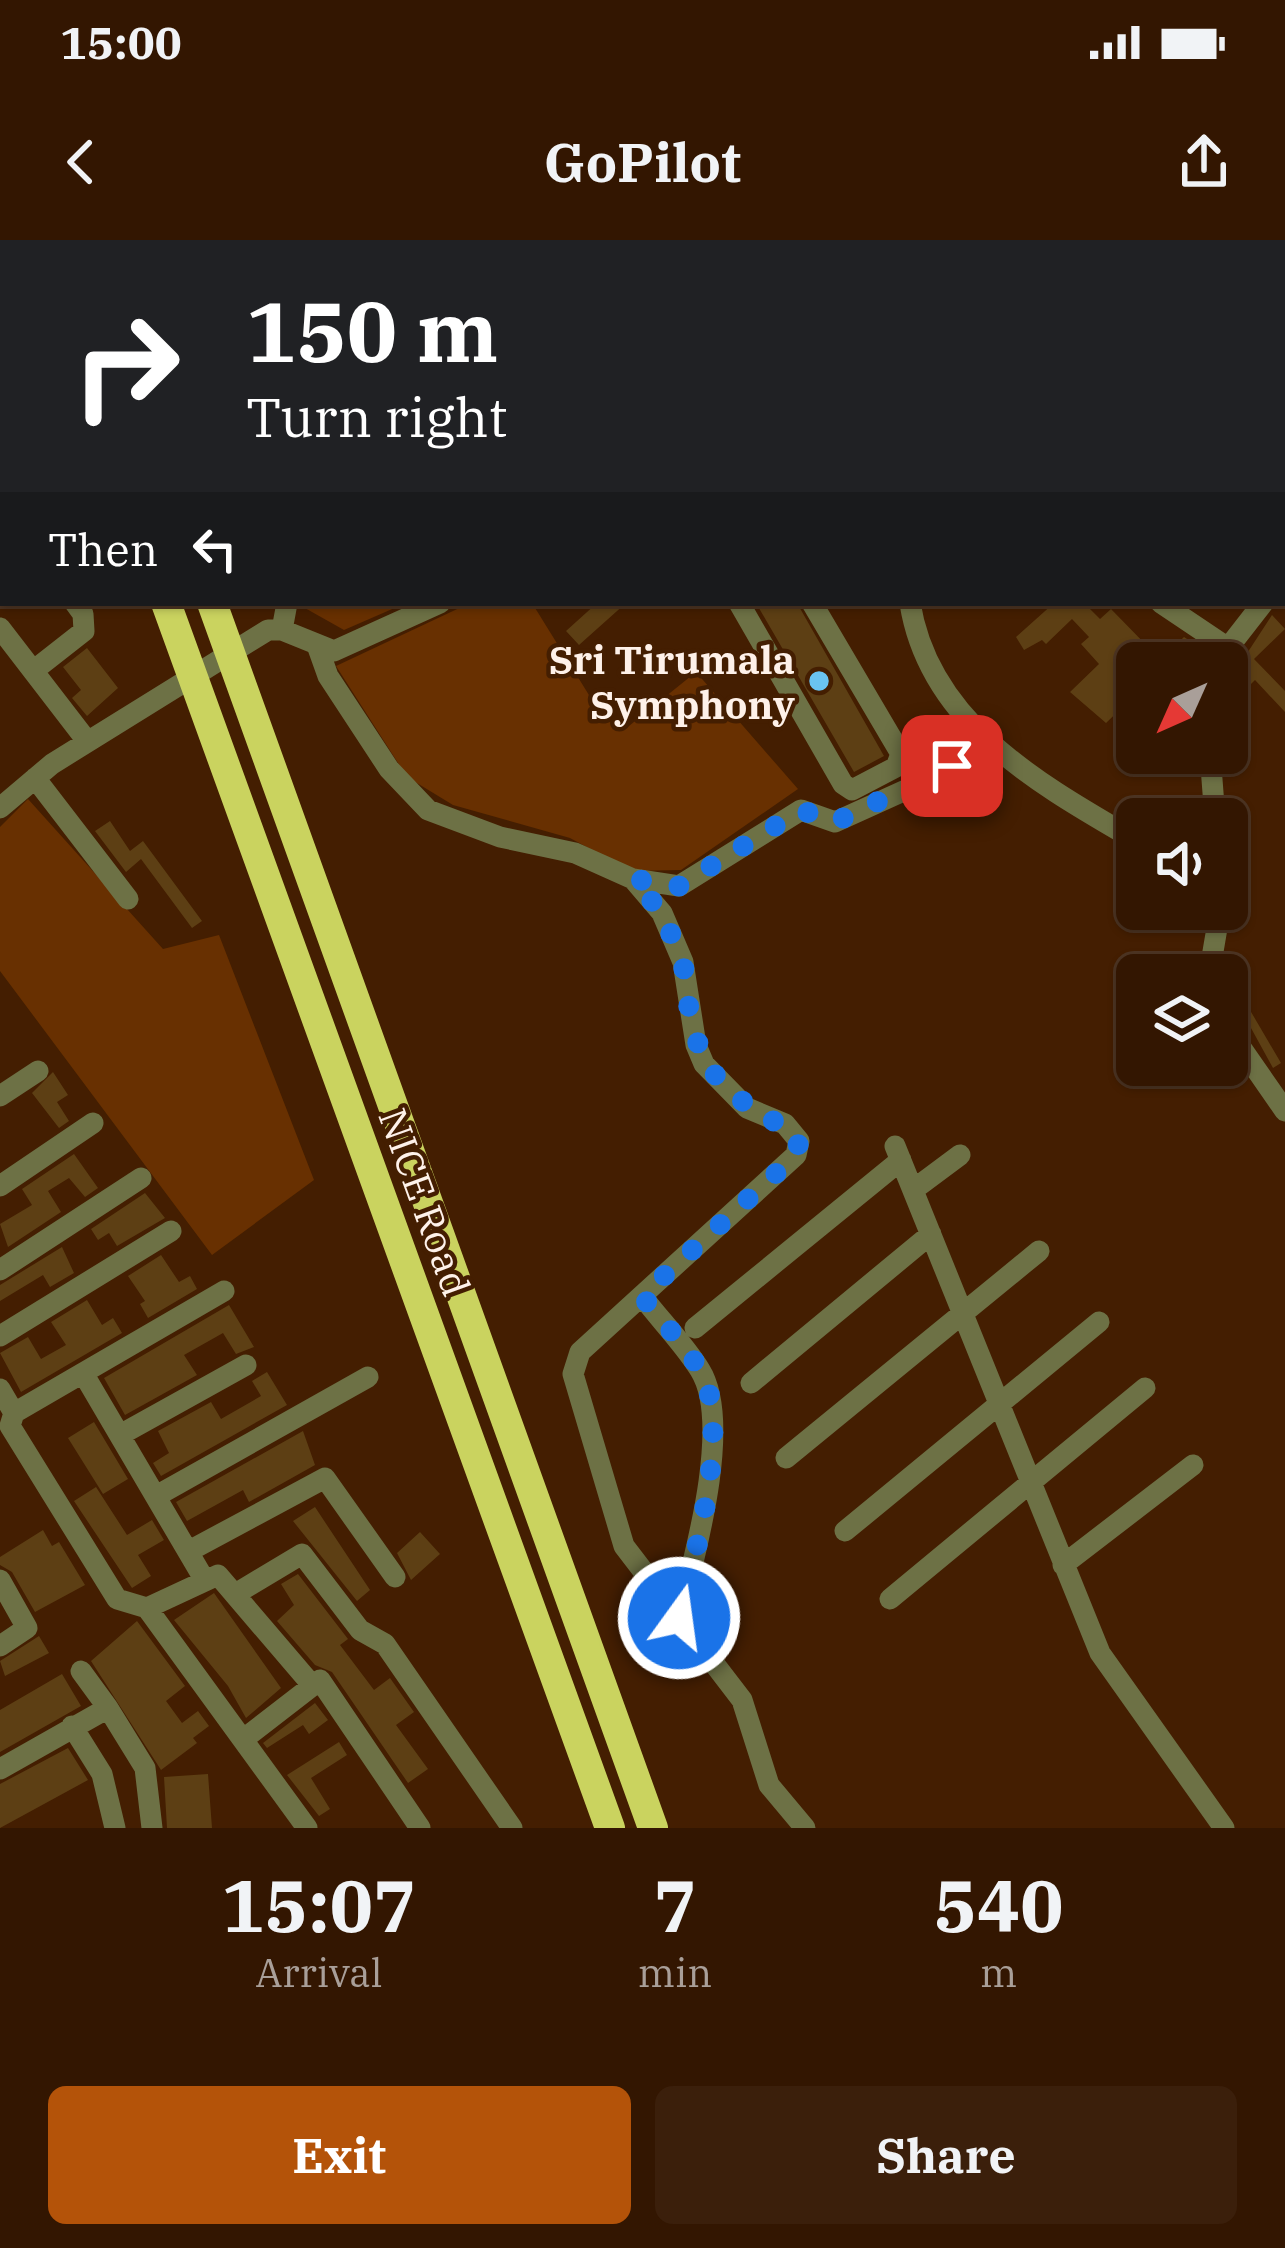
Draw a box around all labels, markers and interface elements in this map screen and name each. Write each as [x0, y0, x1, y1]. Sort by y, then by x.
text: 15:00 [60, 13, 182, 71]
text: GoPilot [544, 127, 741, 197]
icon: back [48, 129, 114, 195]
icon: share [1171, 129, 1237, 195]
text: 150 m [246, 276, 498, 385]
icon: right [48, 288, 204, 444]
text: Turn right [246, 382, 508, 452]
icon: left [182, 516, 248, 582]
text: Then [48, 520, 158, 578]
place label: Sri Tirumala Symphony [549, 634, 795, 730]
north arrow [1116, 642, 1248, 774]
map controls [1116, 642, 1248, 1086]
marker: Sri Tirumala Symphony [806, 668, 832, 694]
pin [901, 715, 1003, 817]
icon: arrive [919, 733, 985, 799]
button: sound [1116, 798, 1248, 930]
button: layers [1116, 954, 1248, 1086]
street label: NICE Road [367, 1101, 483, 1303]
position arrow [616, 1555, 742, 1681]
text: 15:07 [222, 1858, 416, 1952]
text: 7 [653, 1858, 697, 1952]
text: 540 [934, 1858, 1063, 1952]
text: Arrival [255, 1947, 382, 1998]
text: min [638, 1947, 712, 1998]
text: m [980, 1947, 1017, 1998]
button: Exit [48, 2086, 631, 2224]
button: Share [655, 2086, 1237, 2224]

